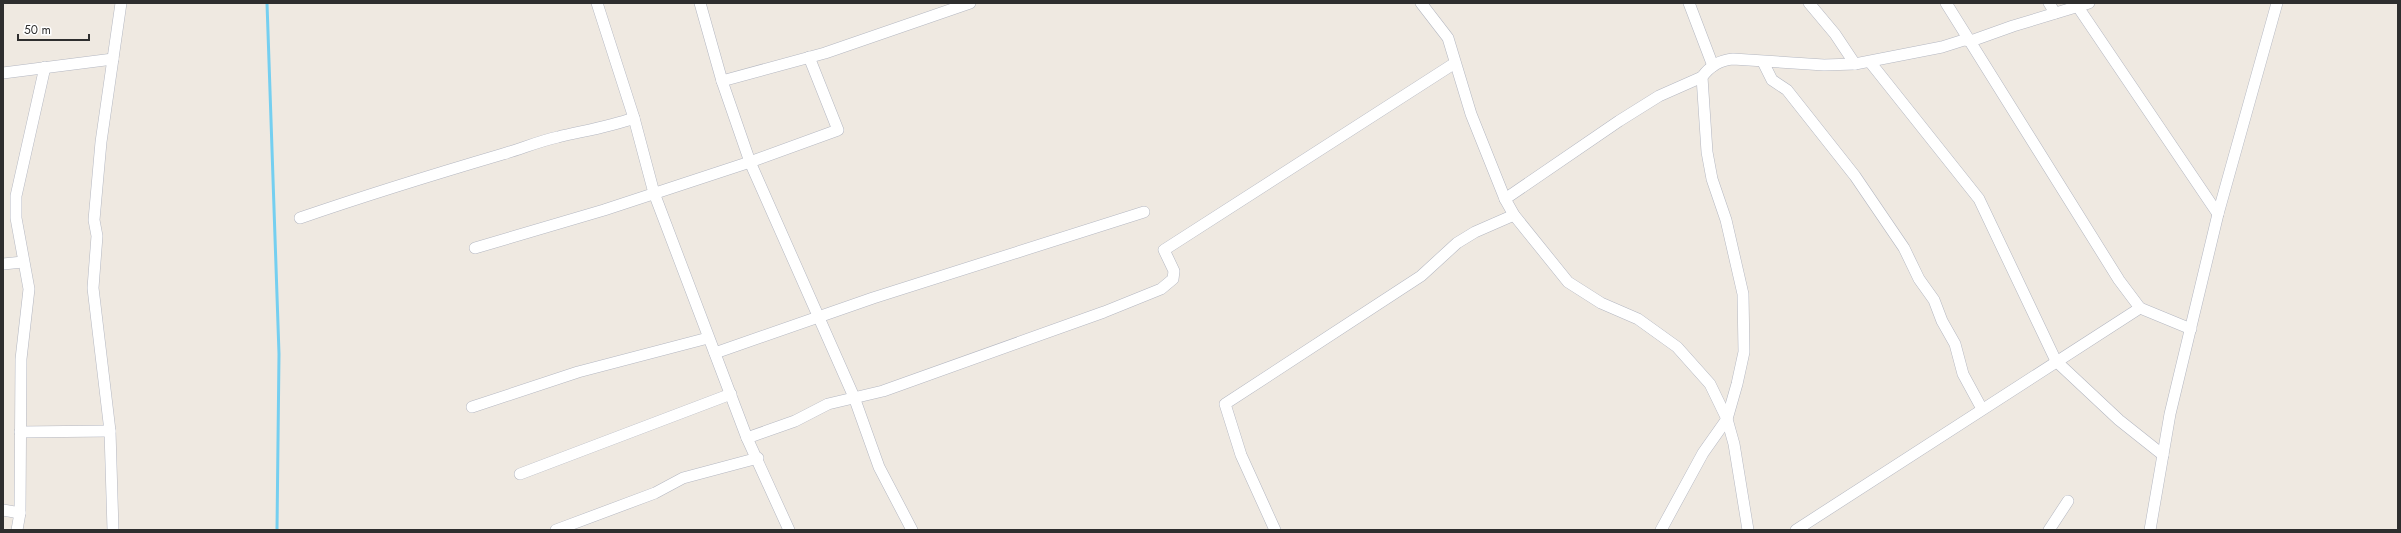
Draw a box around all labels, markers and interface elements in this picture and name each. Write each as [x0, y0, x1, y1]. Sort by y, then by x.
scale bar [18, 16, 89, 42]
text: 50 m [24, 21, 51, 39]

